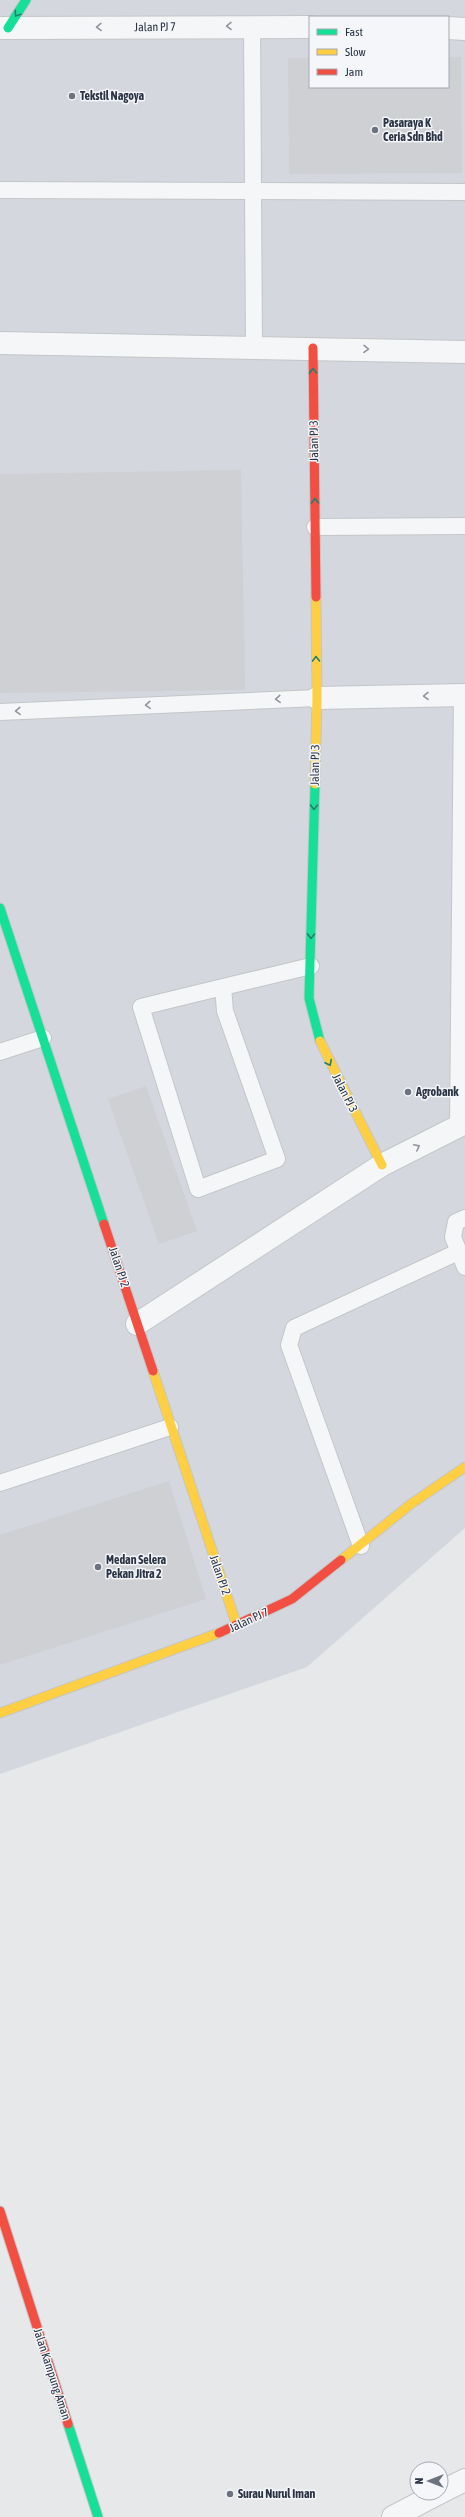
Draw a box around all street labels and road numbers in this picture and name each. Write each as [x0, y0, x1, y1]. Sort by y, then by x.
street label: Jalan PJ 7 [134, 20, 176, 34]
street label: Jalan PJ 3 [307, 420, 321, 462]
street label: Jalan PJ 3 [308, 744, 322, 786]
street label: Jalan PJ 3 [329, 1071, 361, 1115]
street label: Jalan PJ 2 [106, 1245, 132, 1289]
street label: Jalan PJ 2 [207, 1553, 233, 1597]
street label: Jalan PJ 7 [227, 1605, 271, 1635]
street label: Jalan Kampung Aman [31, 2326, 73, 2422]

